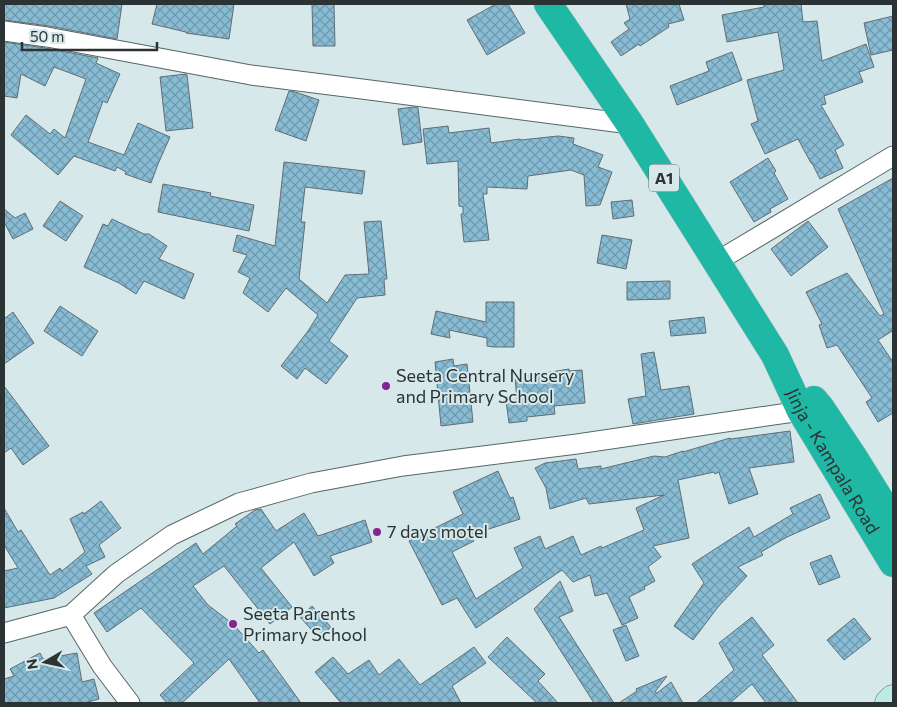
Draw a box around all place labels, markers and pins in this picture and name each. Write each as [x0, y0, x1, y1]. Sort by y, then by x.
place label: Seeta Central Nursery and Primary School [396, 364, 574, 407]
marker: Seeta Central Nursery and Primary School [380, 380, 392, 392]
place label: 7 days motel [387, 520, 488, 542]
marker: 7 days motel [371, 526, 383, 538]
place label: Seeta Parents Primary School [243, 602, 367, 645]
marker: Seeta Parents Primary School [227, 618, 239, 630]

